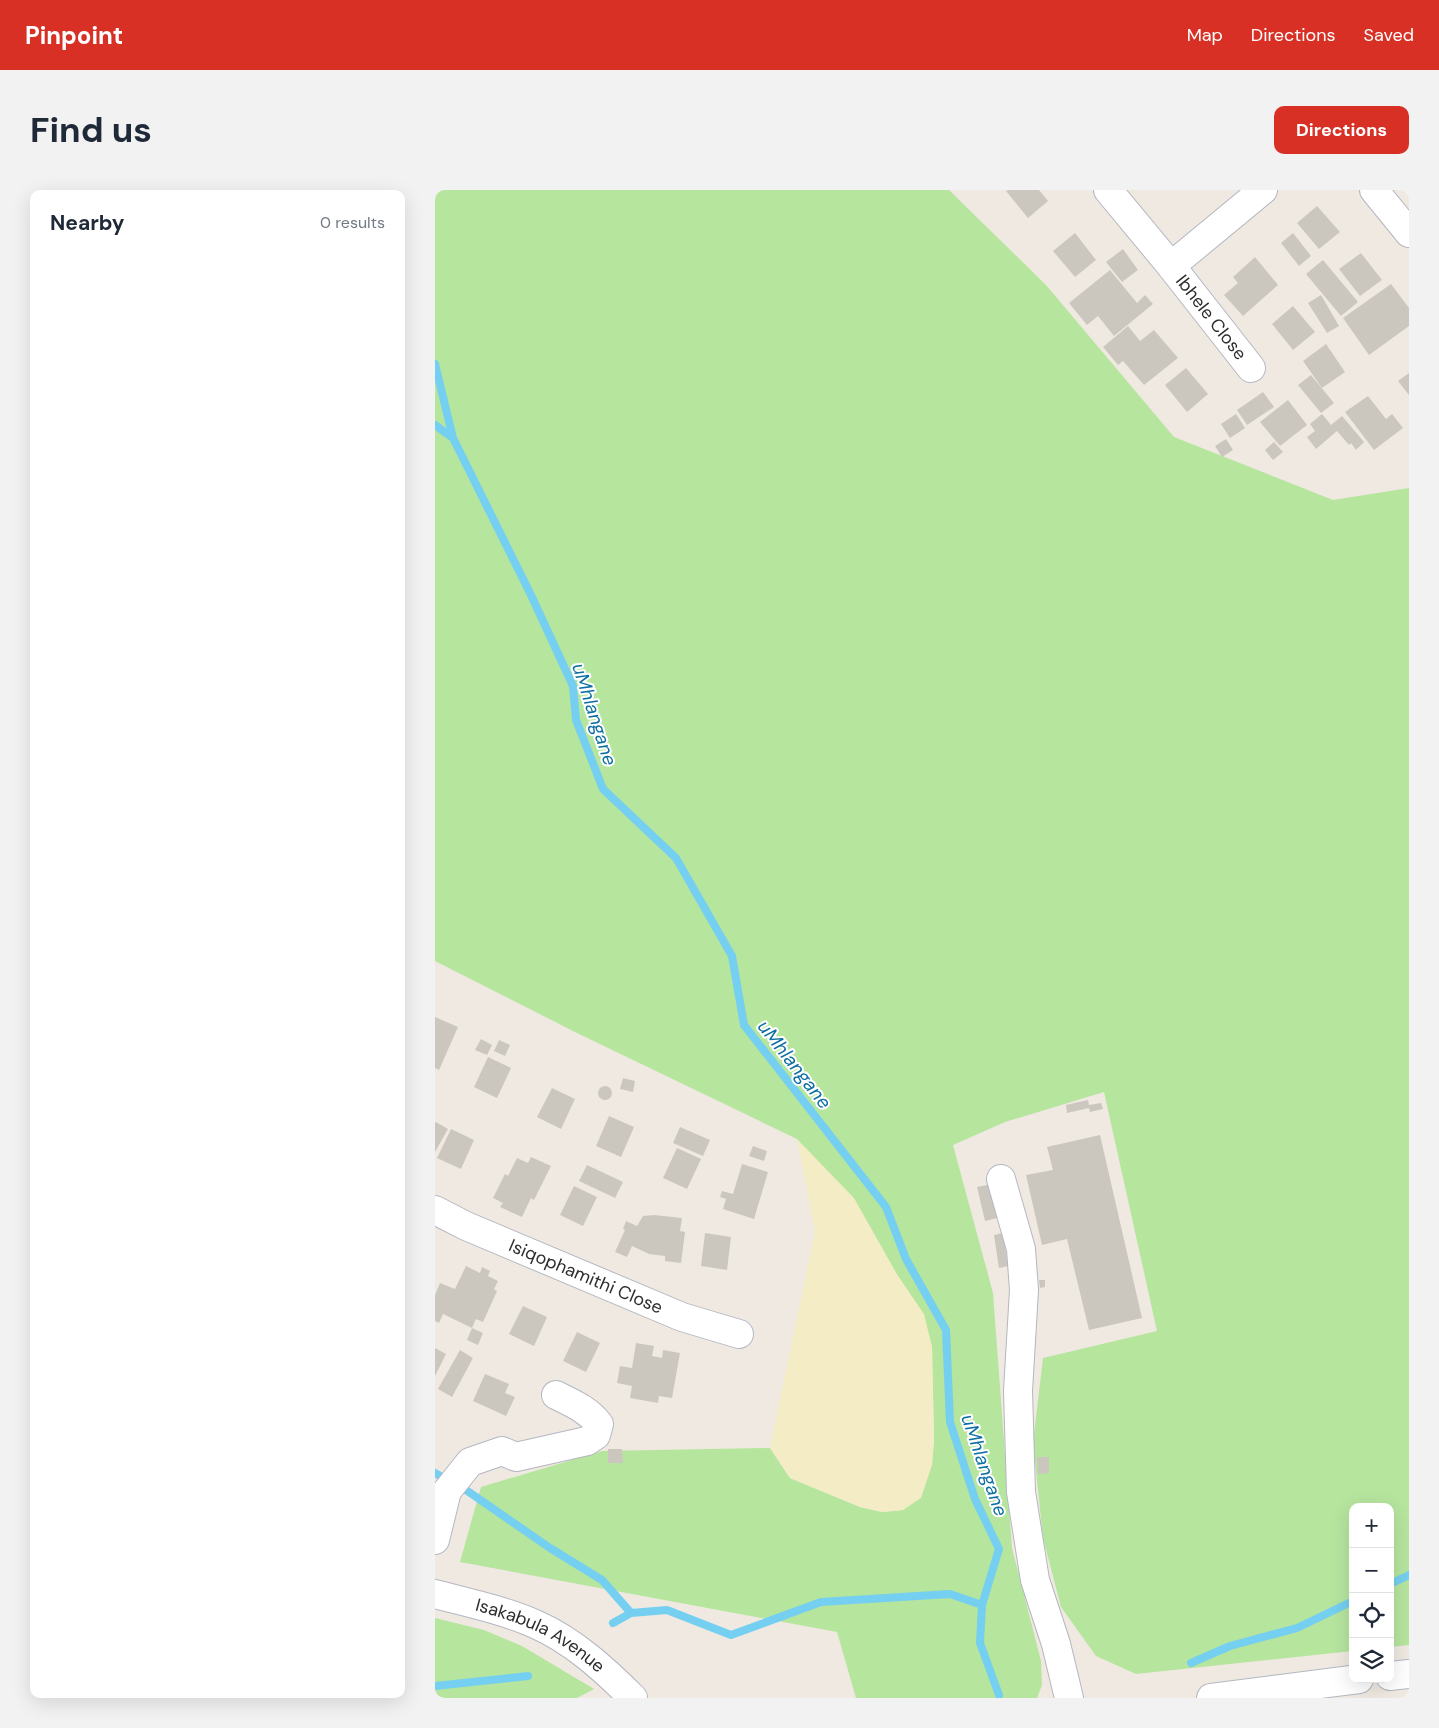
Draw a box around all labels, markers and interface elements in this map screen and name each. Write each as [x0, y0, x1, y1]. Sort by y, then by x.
text: Pinpoint [25, 20, 123, 51]
text: Map [1187, 23, 1223, 47]
text: Directions [1251, 23, 1336, 47]
text: Saved [1364, 23, 1414, 47]
button: Directions [1274, 106, 1409, 154]
text: Find us [30, 107, 152, 153]
text: Nearby [50, 209, 124, 237]
text: 0 results [320, 212, 385, 233]
street label: Ibhele Close [1170, 270, 1252, 365]
water label: uMhlangane [566, 660, 623, 769]
water label: uMhlangane [752, 1015, 837, 1114]
street label: Isiqophamithi Close [505, 1233, 667, 1320]
water label: uMhlangane [955, 1411, 1014, 1520]
map controls [1349, 1503, 1394, 1683]
button: + [1349, 1503, 1394, 1548]
button: − [1349, 1548, 1394, 1593]
street label: Isakabula Avenue [473, 1593, 610, 1678]
button: locate [1349, 1593, 1394, 1638]
button: layers [1349, 1638, 1394, 1683]

